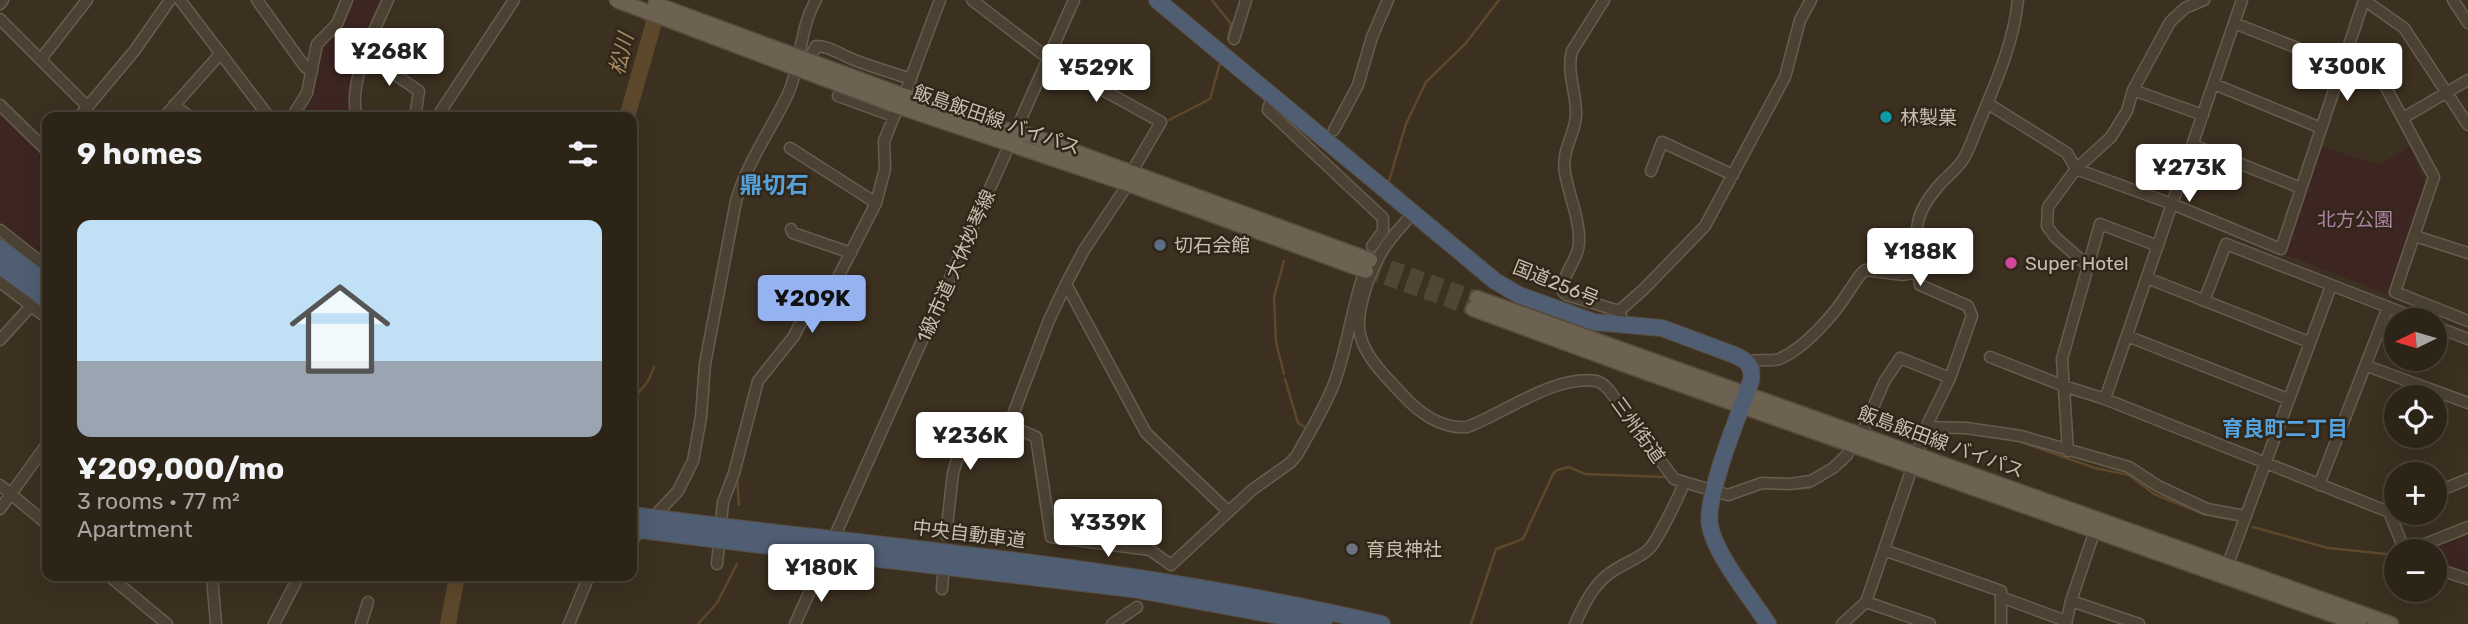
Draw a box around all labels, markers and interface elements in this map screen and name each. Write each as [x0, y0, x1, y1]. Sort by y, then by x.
pin: ¥268K [340, 28, 438, 88]
water label: 松川 [604, 29, 639, 77]
text: ¥268K [351, 37, 427, 65]
pin: ¥300K [2298, 43, 2396, 103]
pin: ¥529K [1047, 44, 1145, 104]
text: ¥300K [2308, 52, 2386, 80]
text: ¥529K [1058, 53, 1134, 81]
street label: 飯島飯田線 バイパス [910, 81, 1084, 159]
place label: 林製菓 [1900, 106, 1957, 129]
marker: 林製菓 [1878, 109, 1894, 125]
icon: filters [564, 135, 602, 173]
text: 9 homes [77, 136, 202, 172]
pin: ¥273K [2140, 144, 2238, 204]
text: ¥273K [2152, 153, 2226, 181]
district label: 鼎切石 [740, 171, 809, 199]
street label: 1級市道 大休妙琴線 [912, 186, 1000, 346]
park label: 北方公園 [2317, 208, 2393, 231]
pin: ¥188K [1871, 229, 1969, 288]
place label: 切石会館 [1174, 234, 1250, 257]
marker: 切石会館 [1152, 237, 1168, 253]
text: ¥188K [1883, 237, 1957, 265]
place label: Super Hotel [2025, 252, 2129, 275]
street label: 国道256号 [1510, 255, 1602, 311]
marker: Super Hotel [2003, 255, 2019, 271]
icon: home [277, 266, 403, 392]
pin: ¥209K [763, 276, 861, 335]
text: ¥209K [774, 284, 850, 312]
north arrow [2384, 308, 2446, 371]
map controls [2384, 308, 2447, 602]
button: locate [2384, 385, 2447, 448]
street label: 三州街道 [1606, 392, 1670, 468]
street label: 飯島飯田線 バイパス [1855, 401, 2027, 483]
pin: ¥236K [921, 412, 1019, 472]
district label: 育良町二丁目 [2222, 416, 2348, 441]
text: ¥236K [932, 421, 1008, 449]
text: ¥209,000/mo [77, 451, 284, 487]
button: + [2384, 462, 2447, 525]
text: 3 rooms · 77 m² [77, 487, 240, 515]
pin: ¥339K [1059, 500, 1157, 559]
text: ¥339K [1070, 508, 1146, 536]
text: Apartment [77, 515, 193, 543]
street label: 中央自動車道 [911, 516, 1027, 552]
place label: 育良神社 [1366, 538, 1442, 561]
button: − [2384, 539, 2447, 602]
marker: 育良神社 [1344, 541, 1360, 557]
pin: ¥180K [772, 544, 870, 604]
text: ¥180K [784, 553, 858, 581]

